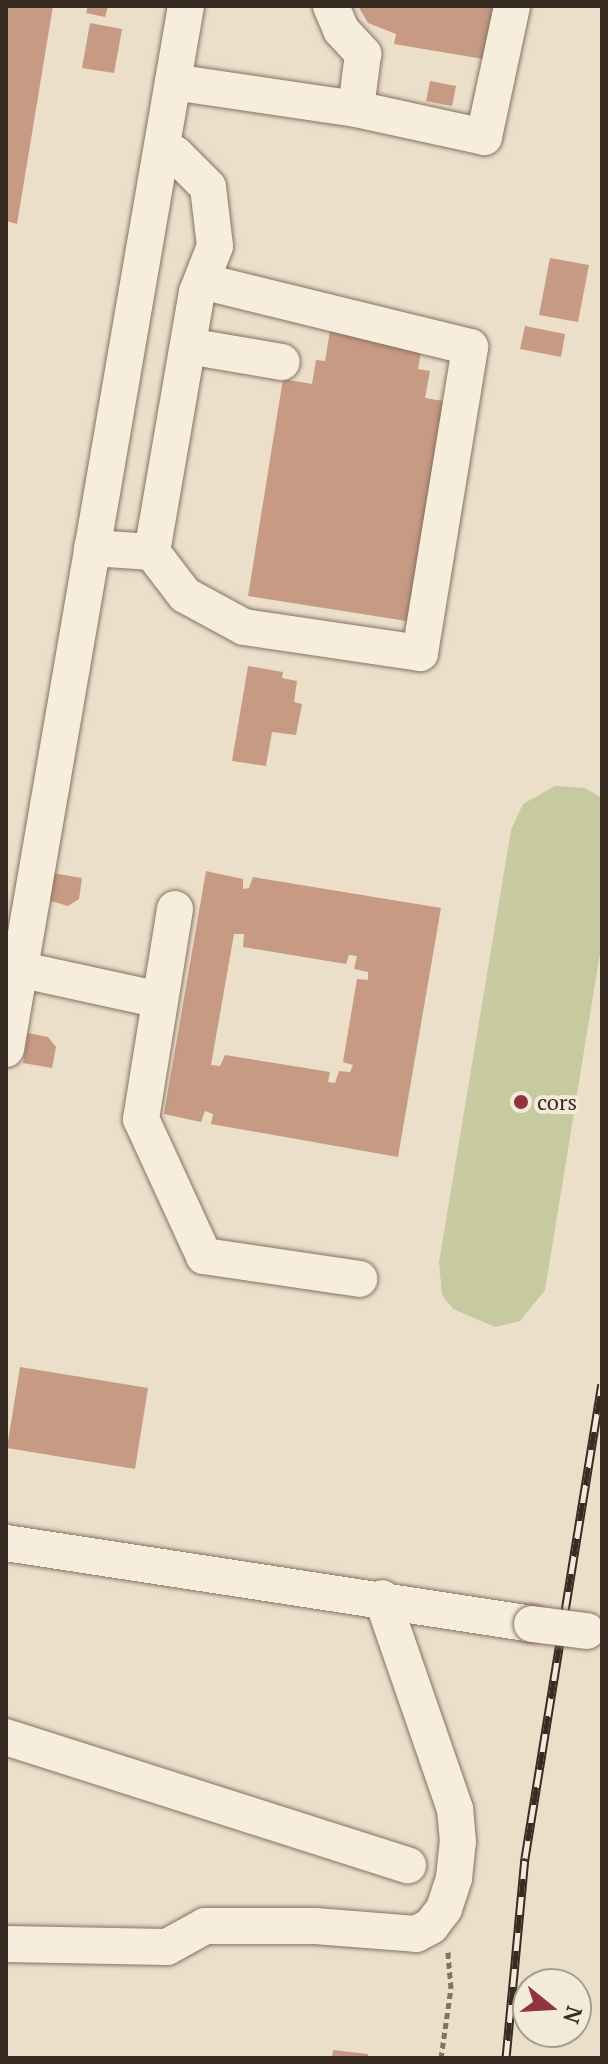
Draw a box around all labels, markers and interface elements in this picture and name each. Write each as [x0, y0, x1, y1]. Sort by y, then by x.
place label: cors [537, 1089, 577, 1115]
marker: cors [512, 1093, 530, 1111]
north arrow [512, 1968, 592, 2048]
text: N [557, 2003, 590, 2027]

